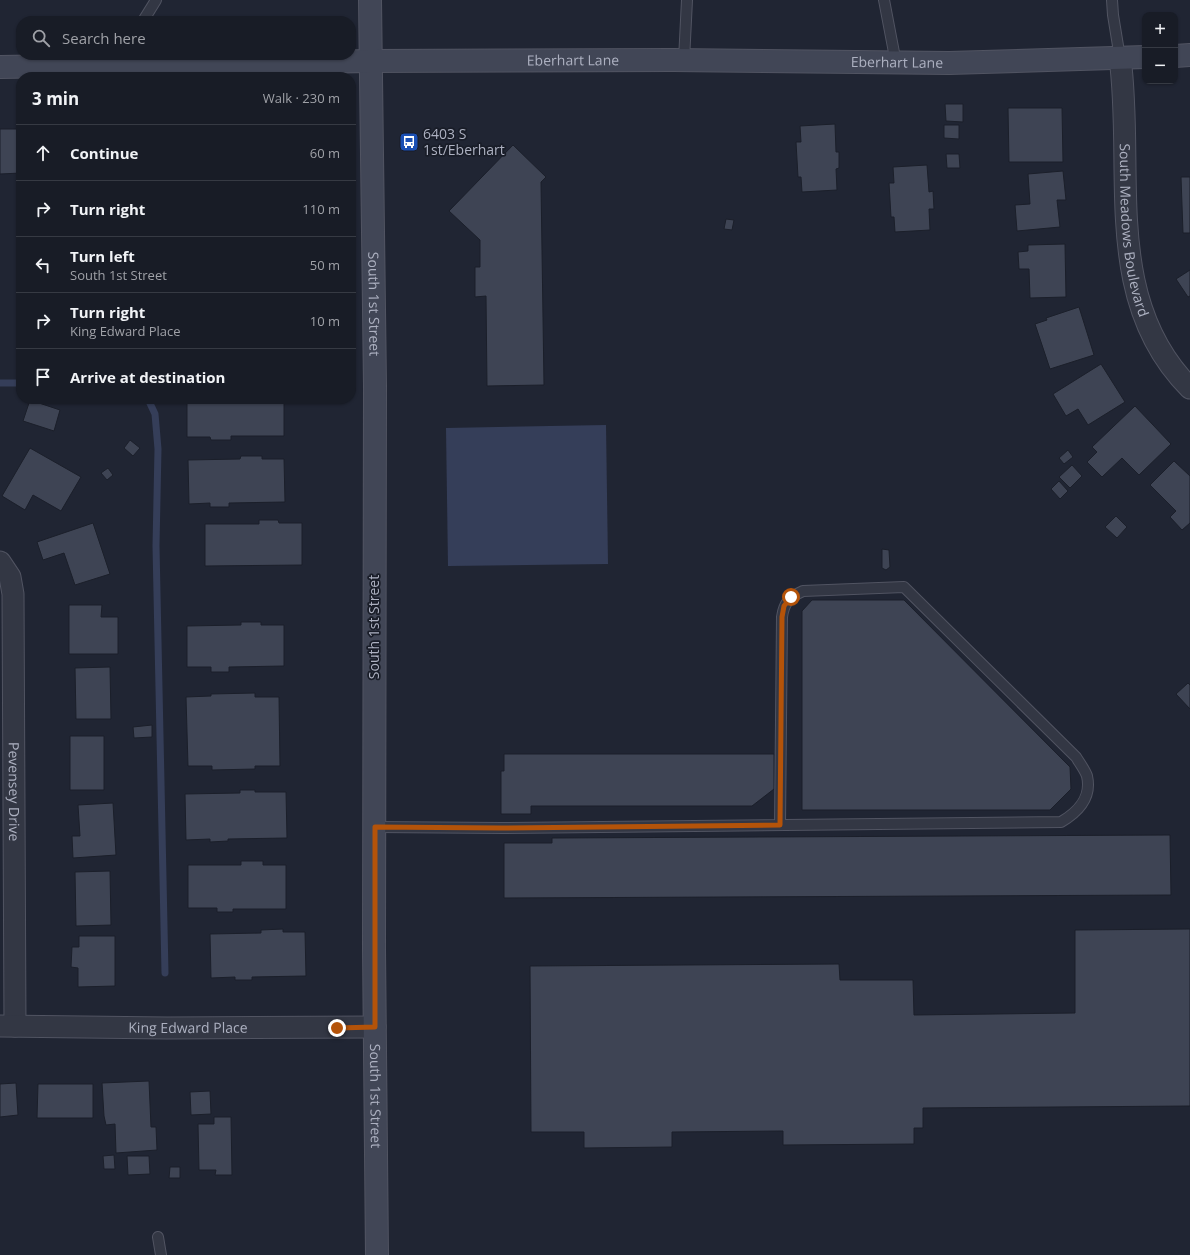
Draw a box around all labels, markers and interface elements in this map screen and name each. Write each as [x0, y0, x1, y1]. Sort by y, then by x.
map controls [1142, 12, 1178, 84]
button: + [1142, 12, 1178, 48]
search box [16, 16, 356, 60]
icon: search [30, 27, 52, 49]
text: Search here [62, 28, 146, 48]
button: − [1142, 48, 1178, 84]
street label: Eberhart Lane [527, 50, 619, 69]
street label: Eberhart Lane [851, 52, 943, 72]
text: 3 min [32, 87, 79, 110]
text: Walk · 230 m [263, 89, 340, 107]
place label: 6403 S 1st/Eberhart [423, 124, 505, 159]
bus stop icon: 6403 S 1st/Eberhart [398, 131, 420, 153]
icon: ahead [32, 142, 54, 164]
text: Continue [70, 143, 138, 163]
street label: South Meadows Boulevard [1116, 143, 1154, 319]
text: 60 m [310, 144, 340, 162]
icon: right [32, 198, 54, 220]
text: Turn right [70, 199, 145, 219]
text: 110 m [302, 200, 340, 218]
text: Turn left [70, 246, 135, 266]
street label: South 1st Street [364, 252, 385, 356]
icon: left [32, 254, 54, 276]
text: 50 m [310, 256, 340, 274]
text: South 1st Street [70, 266, 167, 284]
text: Turn right [70, 302, 145, 322]
icon: right [32, 310, 54, 332]
text: 10 m [310, 312, 340, 330]
text: King Edward Place [70, 322, 181, 340]
icon: arrive [32, 366, 54, 388]
text: Arrive at destination [70, 367, 225, 387]
street label: South 1st Street [364, 575, 383, 679]
route start [782, 588, 800, 606]
street label: Pevensey Drive [5, 742, 24, 842]
street label: King Edward Place [128, 1018, 248, 1037]
route end [328, 1019, 346, 1037]
street label: South 1st Street [366, 1044, 386, 1148]

